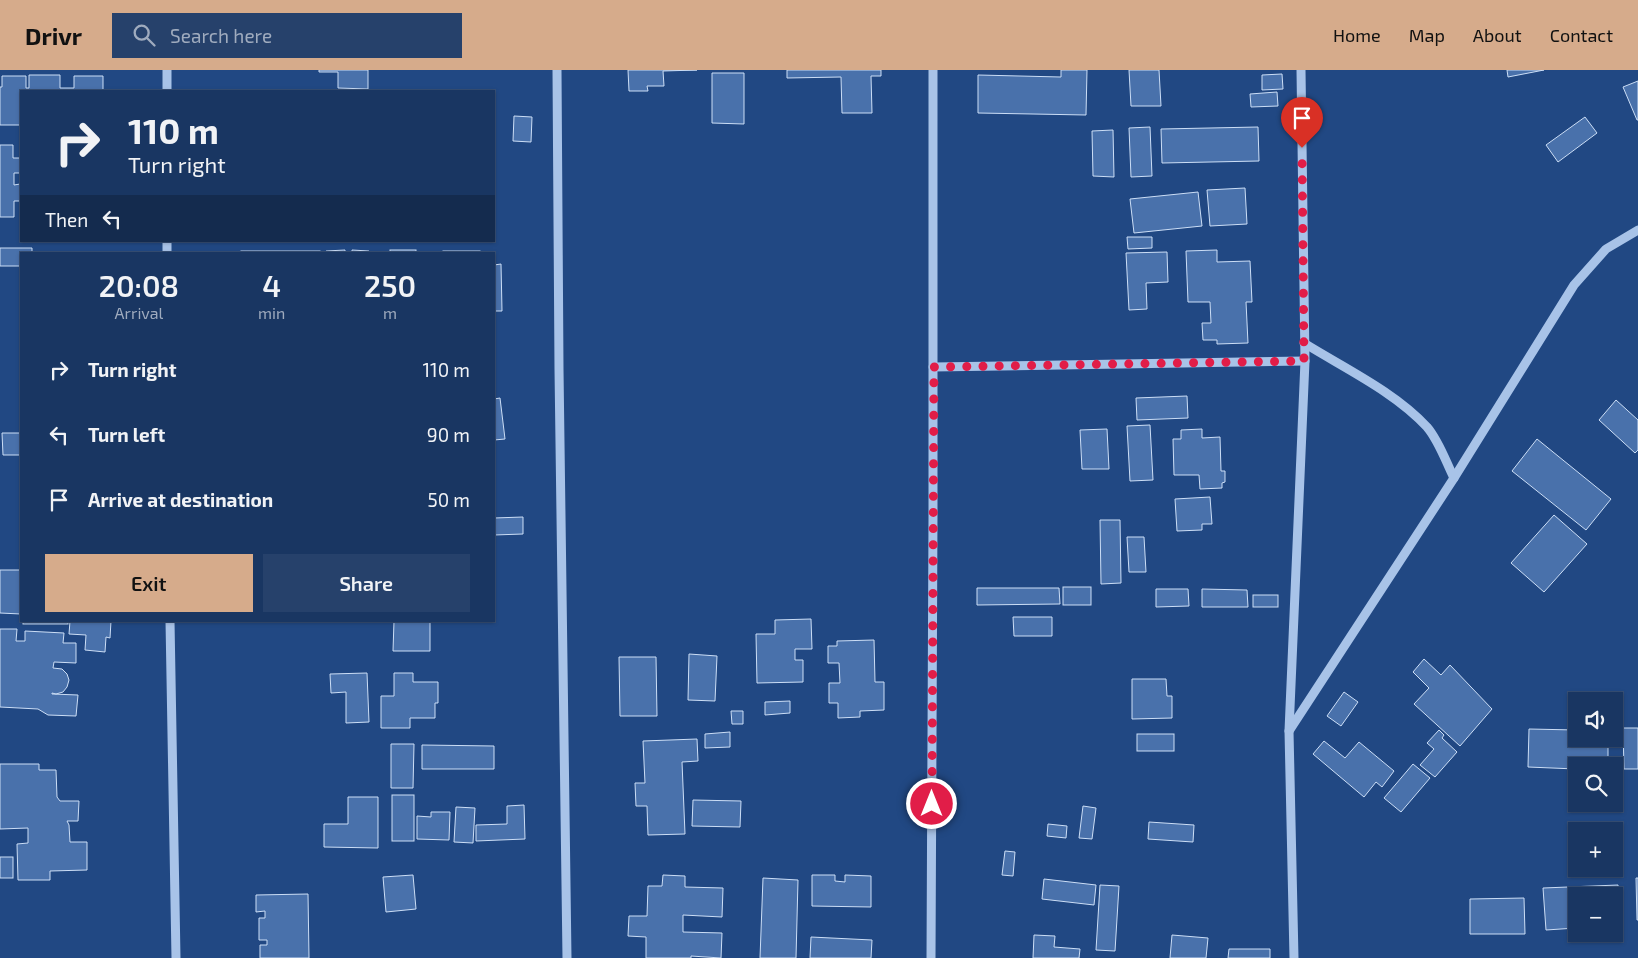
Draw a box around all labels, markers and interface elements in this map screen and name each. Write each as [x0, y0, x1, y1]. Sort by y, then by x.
search box [112, 13, 462, 58]
text: Drivr [25, 21, 82, 50]
icon: search [130, 21, 158, 49]
text: Search here [170, 24, 272, 47]
text: Home [1333, 24, 1381, 46]
text: Map [1409, 24, 1445, 46]
text: About [1473, 24, 1522, 46]
text: Contact [1550, 24, 1613, 46]
pin [1281, 97, 1323, 148]
icon: arrive [1288, 104, 1316, 132]
text: 110 m [128, 109, 219, 151]
icon: right [45, 110, 110, 175]
text: Turn right [128, 151, 226, 177]
icon: left [98, 205, 126, 233]
text: Then [45, 208, 88, 231]
text: 20:08 [99, 267, 179, 303]
text: 4 [262, 267, 281, 303]
text: 250 [364, 267, 416, 303]
text: Arrival [115, 303, 163, 322]
text: min [258, 303, 285, 322]
text: m [383, 303, 397, 322]
icon: right [45, 356, 73, 384]
text: Turn right [88, 358, 176, 381]
text: 110 m [423, 358, 470, 381]
icon: left [45, 421, 73, 449]
text: Turn left [88, 423, 165, 446]
text: 90 m [427, 423, 470, 446]
icon: arrive [45, 486, 73, 514]
text: Arrive at destination [88, 488, 273, 511]
text: 50 m [427, 488, 470, 511]
button: Exit [45, 554, 253, 612]
button: Share [263, 554, 470, 612]
map controls [1568, 692, 1623, 942]
button: sound [1568, 692, 1623, 747]
button: search [1568, 757, 1623, 812]
position arrow [905, 777, 957, 829]
button: + [1568, 822, 1623, 877]
button: − [1568, 887, 1623, 942]

